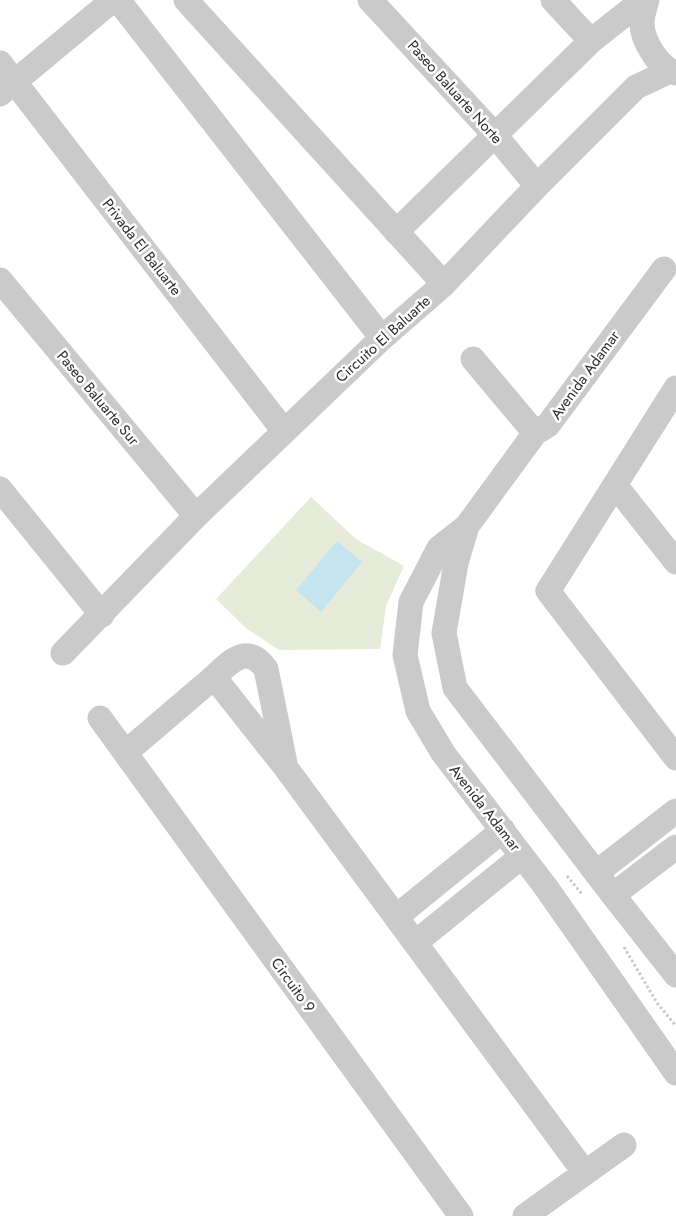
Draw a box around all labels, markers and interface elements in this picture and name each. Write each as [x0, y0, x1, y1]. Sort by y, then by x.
street label: Paseo Baluarte Norte [402, 35, 508, 149]
street label: Privada El Baluarte [97, 194, 187, 300]
street label: Circuito El Baluarte [331, 290, 436, 388]
street label: Avenida Adamar [545, 325, 625, 424]
street label: Paseo Baluarte Sur [52, 346, 145, 451]
street label: Avenida Adamar [444, 760, 527, 857]
street label: Circuito 9 [266, 953, 320, 1017]

